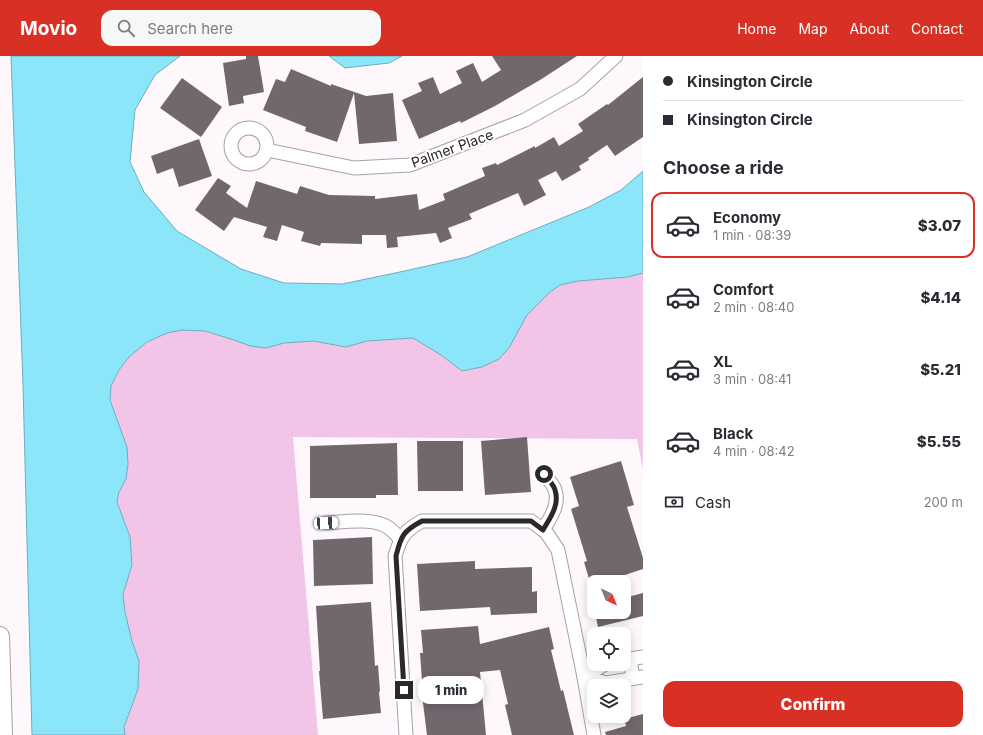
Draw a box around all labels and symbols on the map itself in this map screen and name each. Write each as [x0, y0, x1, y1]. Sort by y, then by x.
street label: Palmer Place [409, 125, 495, 171]
route start [535, 465, 553, 483]
car [314, 516, 338, 530]
north arrow [587, 575, 631, 619]
callout: 1 min [418, 676, 484, 704]
route end [395, 681, 413, 699]

